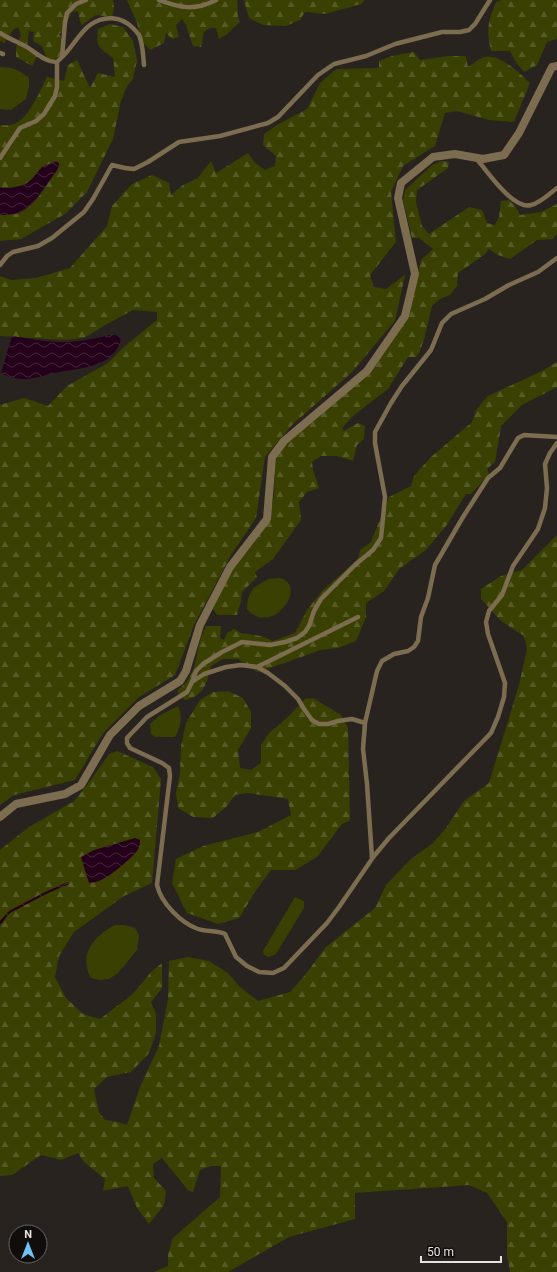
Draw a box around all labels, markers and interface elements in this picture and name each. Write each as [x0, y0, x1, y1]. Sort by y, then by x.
north arrow [8, 1224, 48, 1264]
text: N [24, 1228, 32, 1241]
scale bar [421, 1238, 501, 1264]
text: 50 m [427, 1245, 454, 1259]

